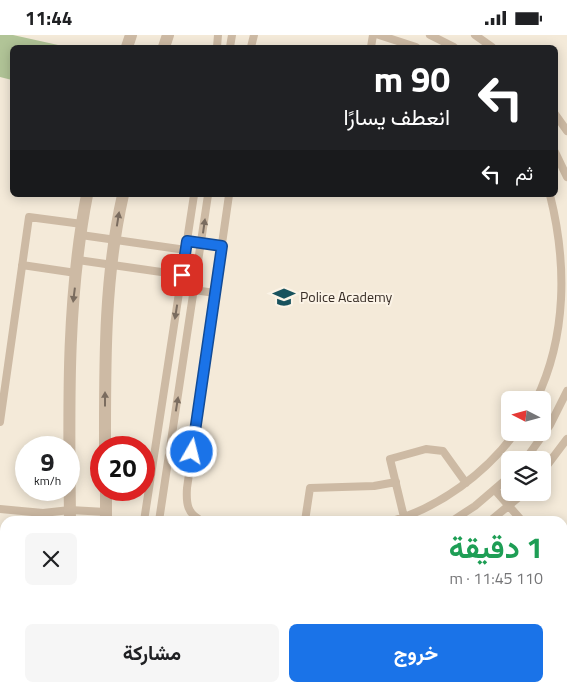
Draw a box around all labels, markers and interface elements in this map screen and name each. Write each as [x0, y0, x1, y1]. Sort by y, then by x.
text: 11:44 [25, 3, 72, 32]
text: 90 m [374, 52, 450, 106]
icon: left [468, 65, 533, 130]
text: انعطف يسارًا [344, 100, 450, 134]
text: ثم [515, 158, 533, 187]
icon: left [477, 160, 505, 188]
one-way arrow [114, 211, 122, 227]
one-way arrow [200, 217, 208, 233]
pin [161, 254, 203, 296]
icon: arrive [168, 261, 196, 289]
school or university icon: Police Academy [271, 284, 297, 310]
place label: Police Academy [300, 286, 393, 307]
one-way arrow [70, 288, 78, 304]
one-way arrow [172, 305, 180, 321]
one-way arrow [101, 391, 109, 407]
north arrow [501, 391, 551, 441]
map controls [501, 391, 551, 501]
one-way arrow [173, 396, 181, 412]
position arrow [165, 425, 217, 477]
speed limit sign: 20 [90, 436, 155, 501]
text: 9 [40, 443, 55, 481]
button: layers [501, 451, 551, 501]
text: km/h [34, 471, 61, 490]
text: 1 دقيقة [449, 524, 543, 570]
button: close [25, 533, 77, 585]
text: 110 m · 11:45 [449, 566, 543, 590]
button: مشاركة [25, 624, 279, 682]
button: خروج [289, 624, 543, 682]

